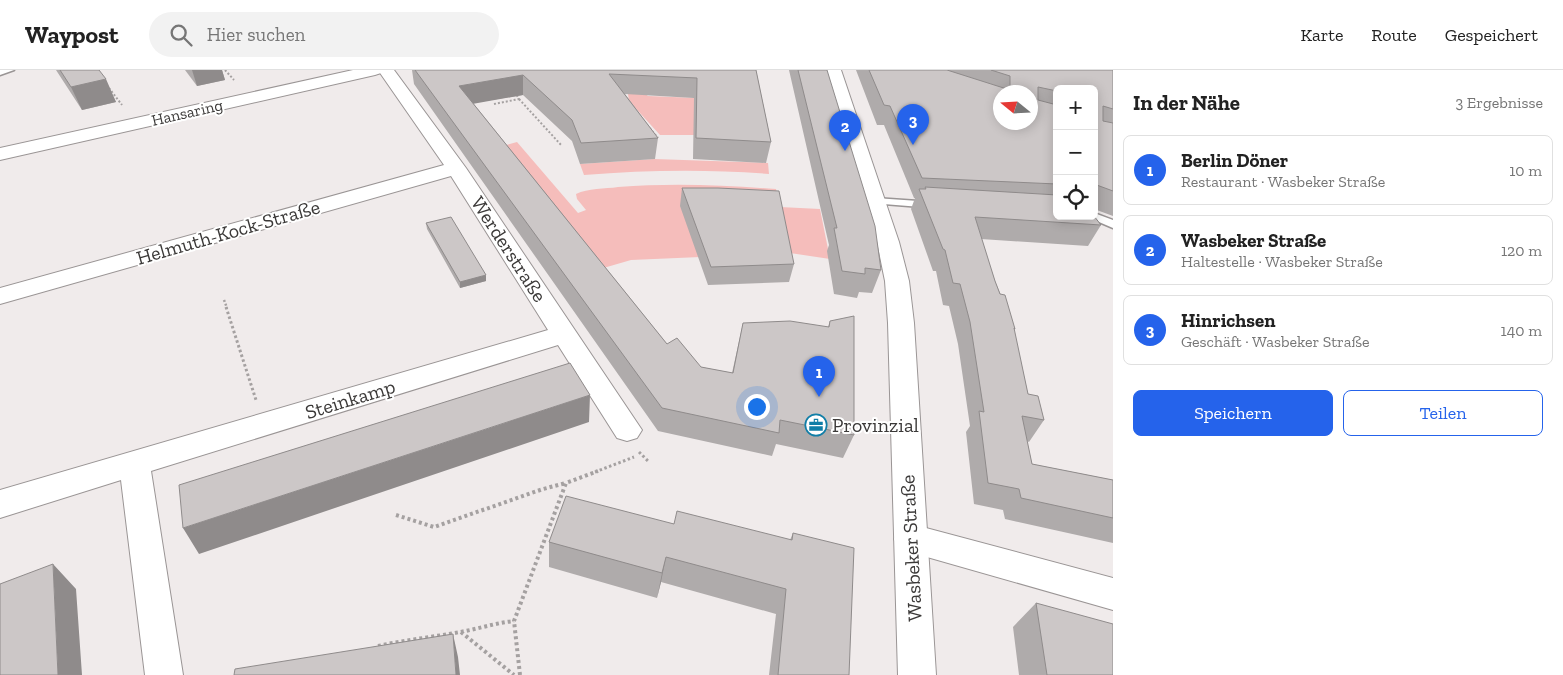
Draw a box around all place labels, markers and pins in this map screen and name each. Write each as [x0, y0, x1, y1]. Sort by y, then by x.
pin: 3 [897, 104, 929, 145]
pin: 2 [829, 110, 861, 151]
pin: 1 [803, 356, 835, 397]
office icon: Provinzial [804, 413, 828, 437]
place label: Provinzial [832, 413, 919, 437]

